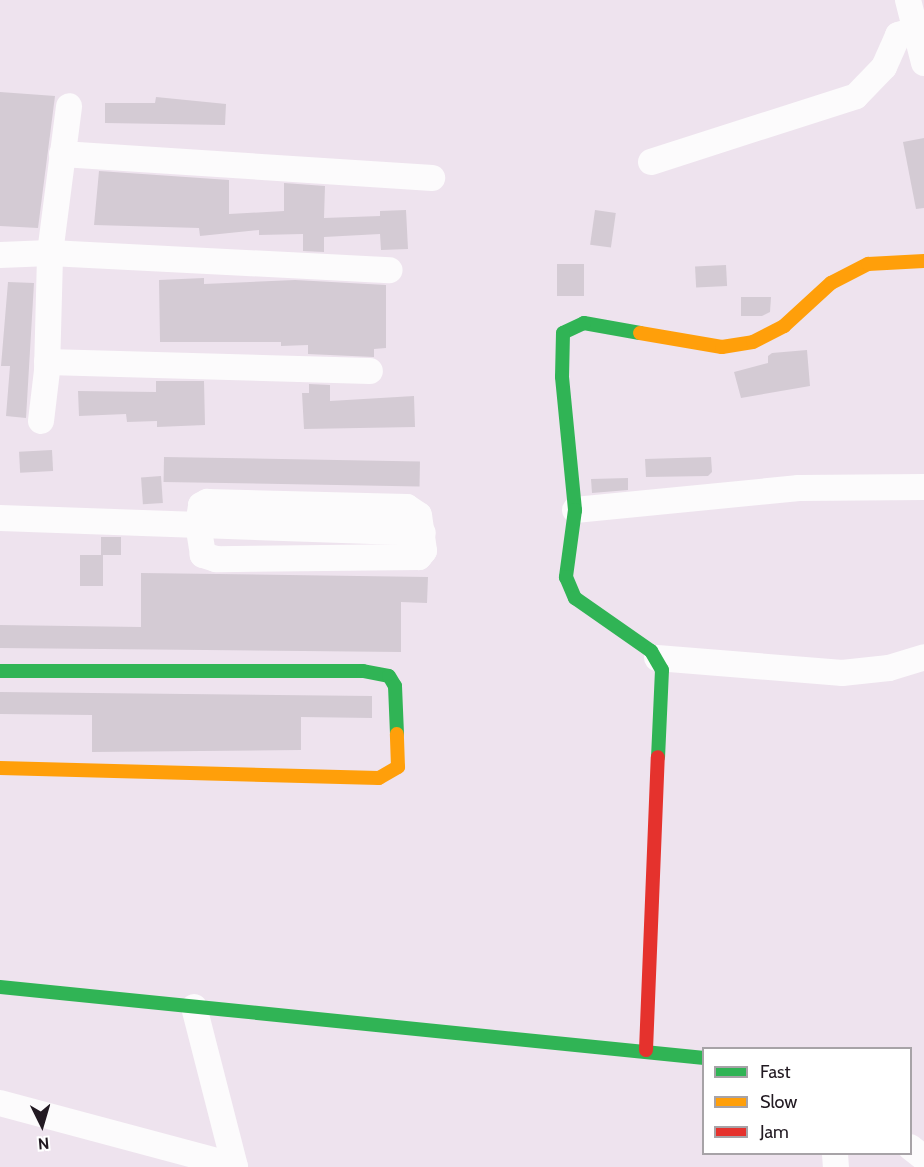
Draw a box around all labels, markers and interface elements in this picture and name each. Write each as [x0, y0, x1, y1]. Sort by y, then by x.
legend [702, 1047, 912, 1155]
text: Fast [760, 1061, 791, 1083]
text: Slow [760, 1091, 797, 1113]
north arrow [12, 1095, 72, 1155]
text: Jam [760, 1121, 789, 1143]
text: N [37, 1133, 50, 1153]

